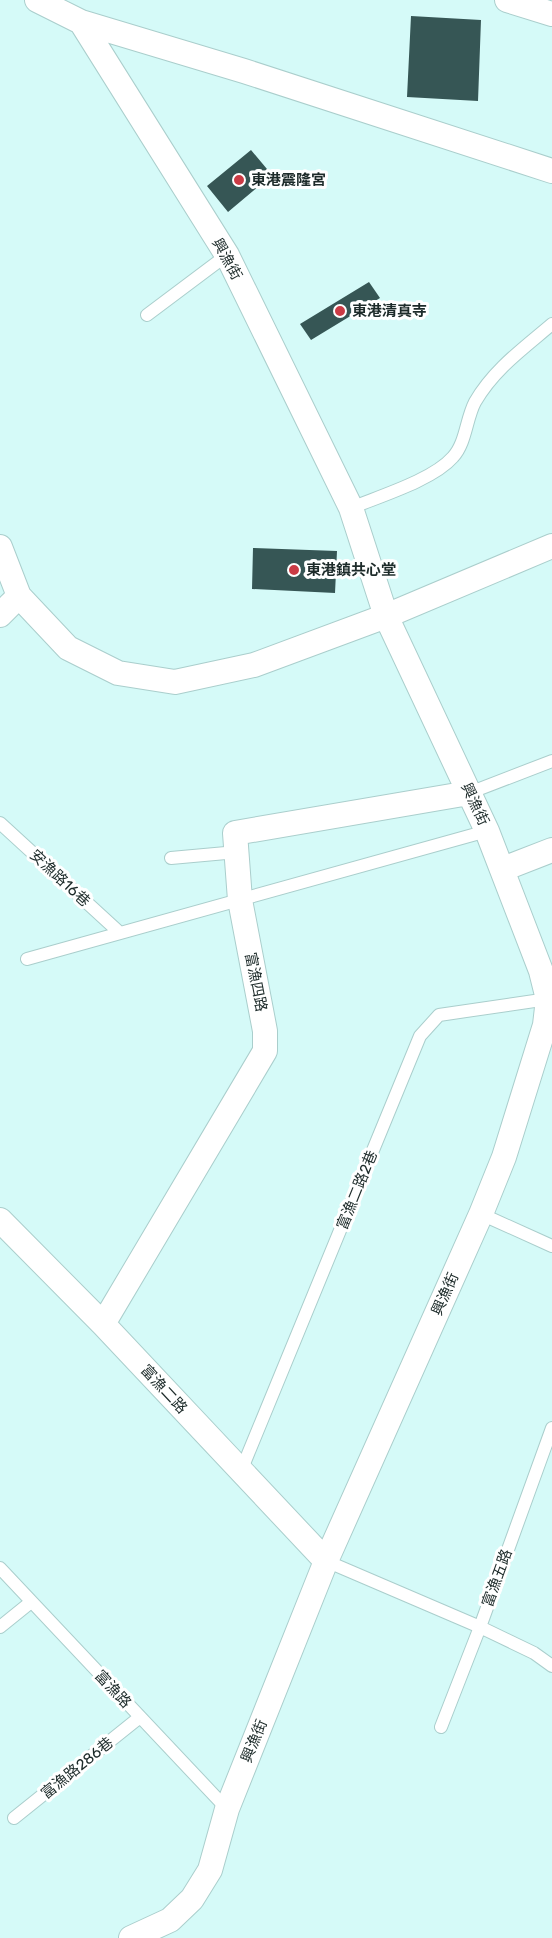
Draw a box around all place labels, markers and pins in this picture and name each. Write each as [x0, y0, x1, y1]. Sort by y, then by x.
place label: 東港震隆宮 [251, 171, 326, 189]
marker: 東港震隆宮 [232, 173, 246, 187]
place label: 東港清真寺 [352, 302, 427, 320]
marker: 東港清真寺 [333, 304, 347, 318]
place label: 東港鎮共心堂 [306, 561, 396, 579]
marker: 東港鎮共心堂 [287, 563, 301, 577]

